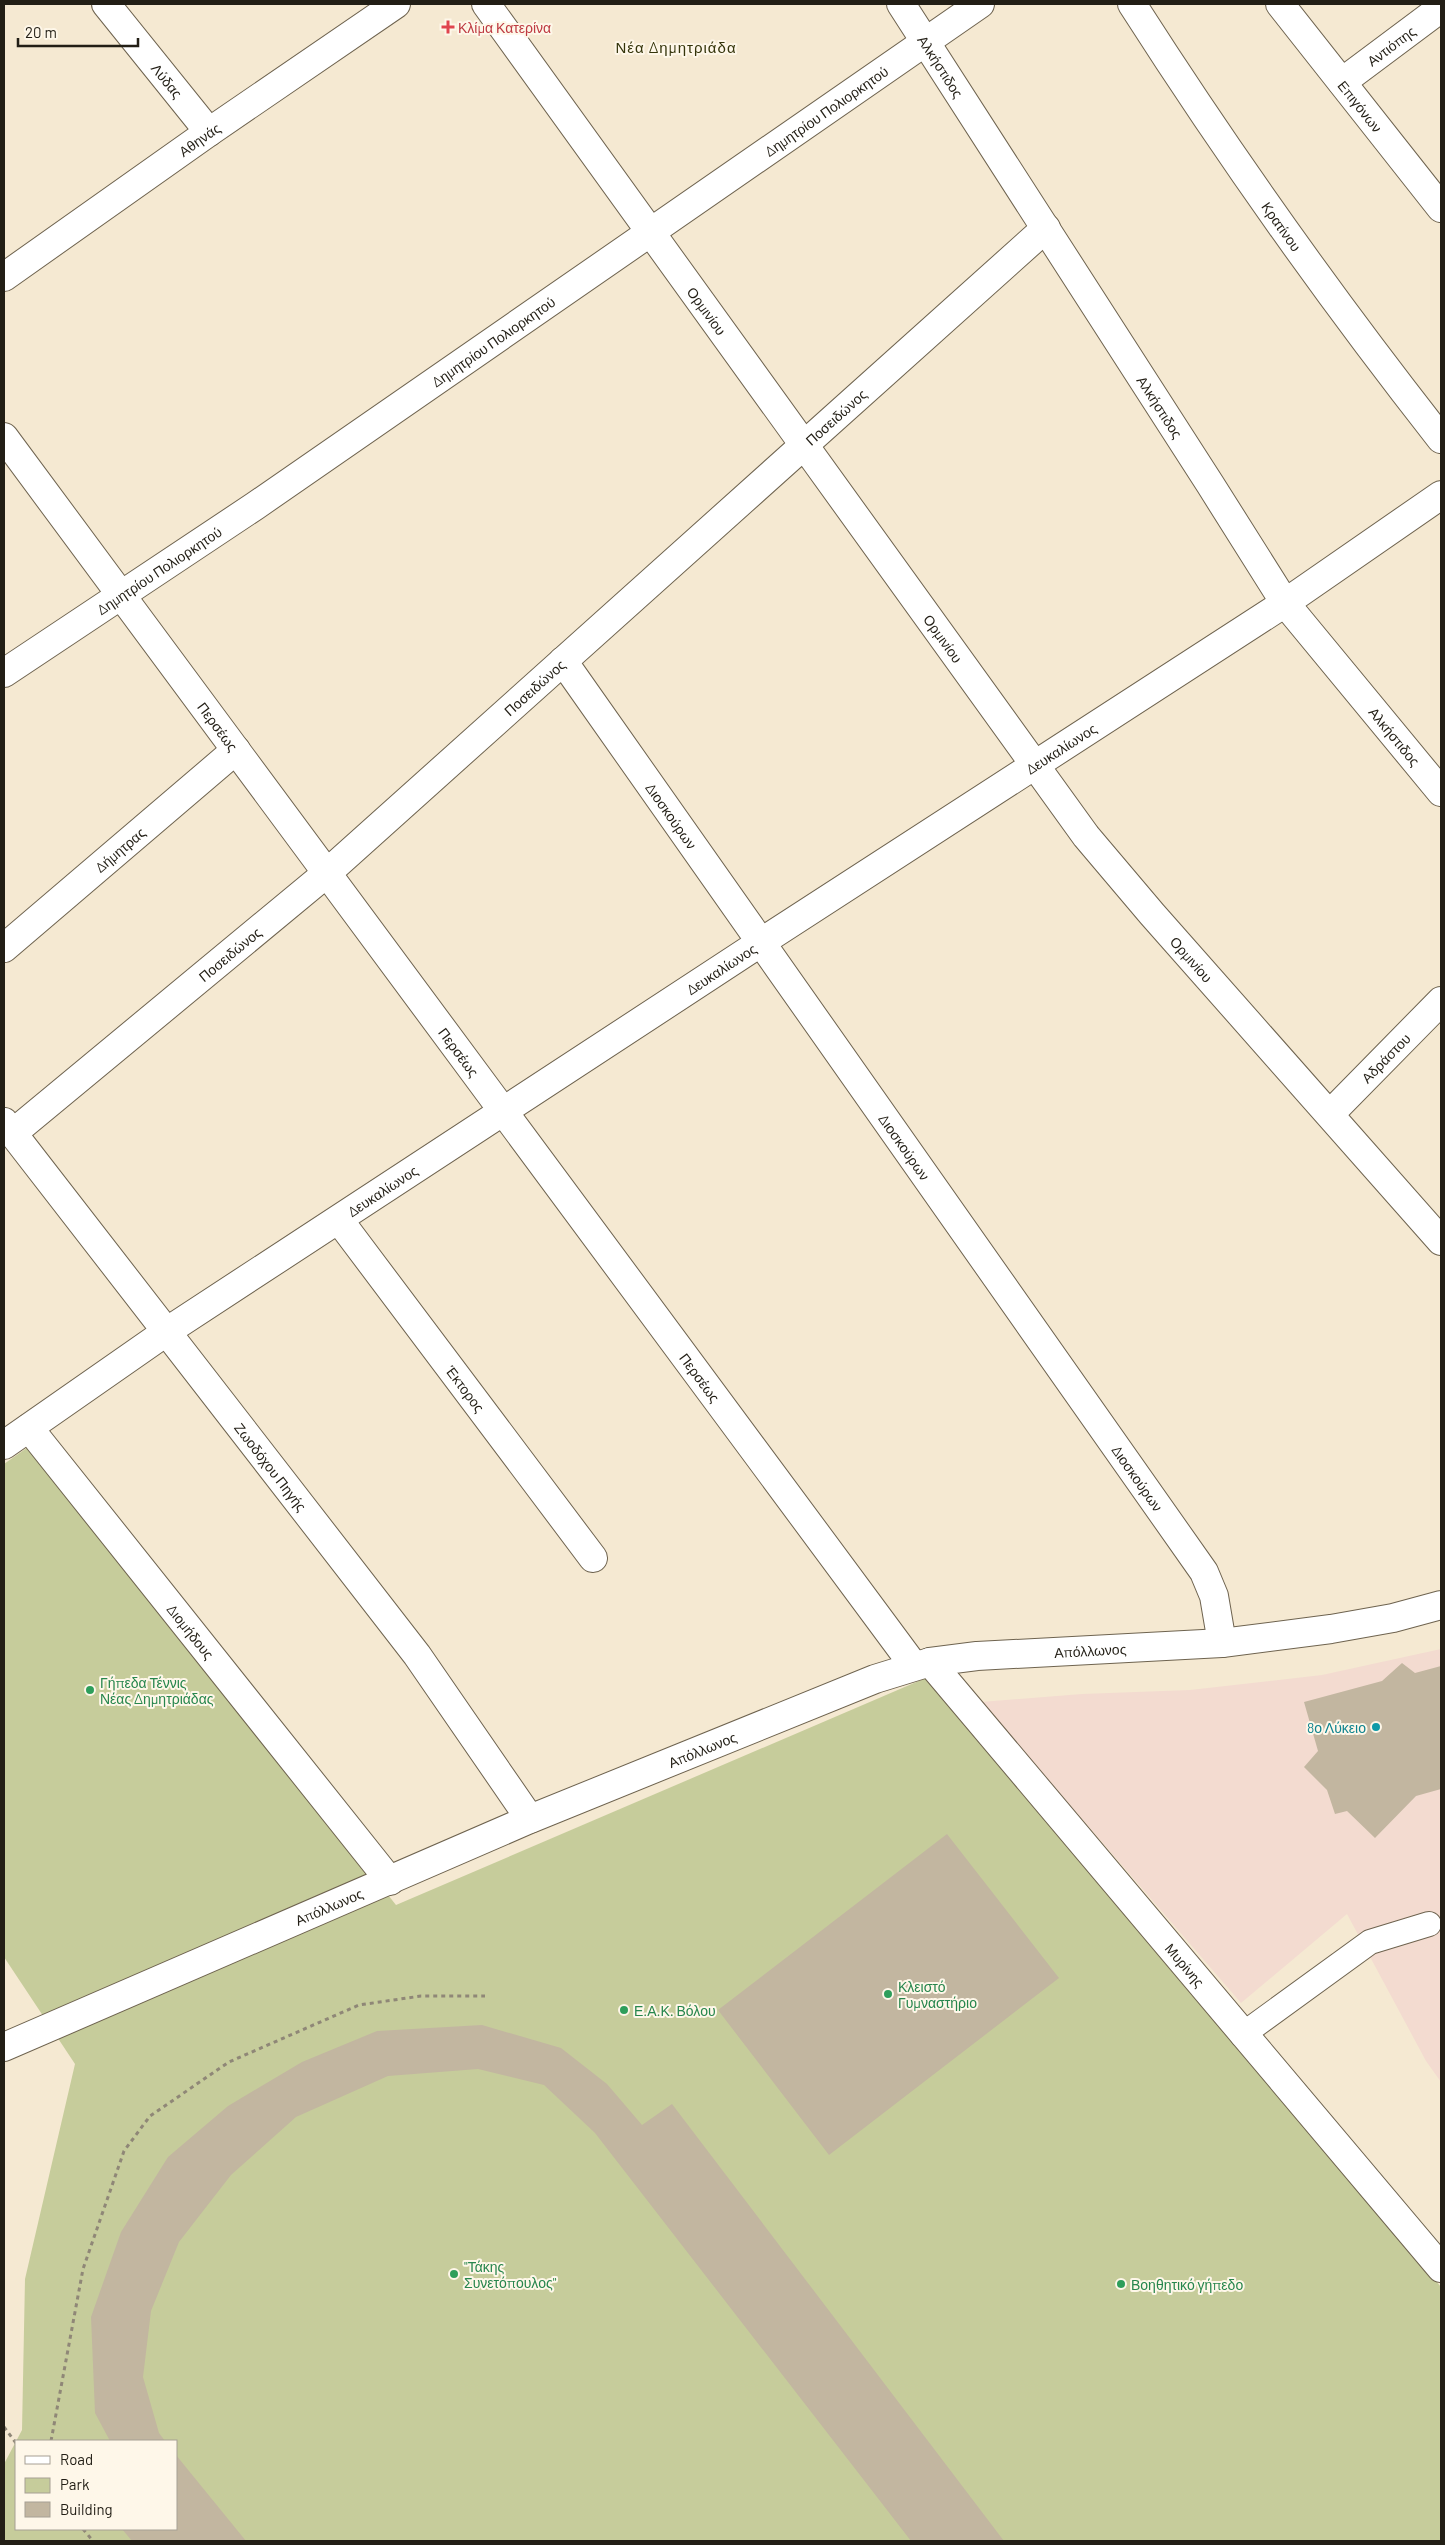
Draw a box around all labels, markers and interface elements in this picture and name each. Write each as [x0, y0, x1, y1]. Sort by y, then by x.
scale bar [18, 15, 138, 47]
place label: Κλίμα Κατερίνα [458, 19, 551, 36]
marker: Κλίμα Κατερίνα [442, 21, 454, 33]
street label: Αντιόπης [1363, 22, 1419, 69]
text: 20 m [25, 23, 57, 41]
street label: Αλκήστιδος [915, 32, 967, 101]
district label: Νέα Δημητριάδα [615, 38, 737, 56]
street label: Λύδας [148, 60, 187, 101]
street label: Δημητρίου Πολιορκητού [761, 62, 891, 159]
street label: Επιγόνων [1335, 77, 1386, 135]
street label: Αθηνάς [175, 118, 223, 159]
street label: Κρατίνου [1259, 198, 1305, 254]
street label: Ορμινίου [684, 283, 730, 338]
street label: Δημητρίου Πολιορκητού [428, 293, 558, 390]
street label: Αλκήστιδος [1134, 372, 1187, 441]
street label: Ποσειδώνος [802, 385, 870, 448]
street label: Δημητρίου Πολιορκητού [93, 522, 224, 618]
street label: Ορμινίου [920, 611, 966, 666]
street label: Ποσειδώνος [500, 655, 568, 719]
street label: Περσέως [194, 698, 242, 754]
street label: Αλκήστιδος [1366, 703, 1424, 769]
street label: Δευκαλίωνος [1023, 719, 1099, 777]
street label: Διοσκούρων [643, 779, 701, 852]
street label: Δήμητρας [91, 823, 148, 875]
street label: Ποσειδώνος [195, 923, 264, 985]
street label: Ορμινίου [1167, 933, 1216, 985]
street label: Δευκαλίωνος [683, 939, 760, 998]
street label: Περσέως [435, 1024, 483, 1080]
street label: Αδράστου [1357, 1029, 1413, 1086]
street label: Διοσκούρων [876, 1111, 934, 1183]
street label: Δευκαλίωνος [344, 1161, 421, 1220]
street label: Περσέως [676, 1349, 724, 1405]
street label: Έκτορος [442, 1361, 489, 1415]
street label: Ζωοδόχου Πηγής [231, 1419, 311, 1514]
street label: Διοσκούρων [1109, 1442, 1167, 1514]
street label: Διομήδους [164, 1600, 218, 1662]
street label: Απόλλωνος [1054, 1640, 1127, 1660]
place label: Γήπεδα Τέννις Νέας Δημητριάδας [100, 1674, 214, 1707]
marker: Γήπεδα Τέννις Νέας Δημητριάδας [84, 1684, 96, 1696]
place label: 8ο Λύκειο [1307, 1719, 1366, 1736]
marker: 8ο Λύκειο [1370, 1721, 1382, 1733]
street label: Απόλλωνος [665, 1728, 739, 1771]
street label: Απόλλωνος [292, 1884, 366, 1928]
street label: Μυρίνης [1162, 1939, 1209, 1990]
place label: Κλειστό Γυμναστήριο [898, 1978, 977, 2011]
marker: Κλειστό Γυμναστήριο [882, 1988, 894, 2000]
place label: Ε.Α.Κ. Βόλου [634, 2002, 716, 2019]
marker: Ε.Α.Κ. Βόλου [618, 2004, 630, 2016]
place label: "Τάκης Συνετόπουλος" [464, 2258, 557, 2291]
marker: "Τάκης Συνετόπουλος" [448, 2268, 460, 2280]
place label: Βοηθητικό γήπεδο [1131, 2276, 1243, 2293]
marker: Βοηθητικό γήπεδο [1115, 2278, 1127, 2290]
legend [15, 2440, 178, 2530]
text: Road [60, 2450, 93, 2468]
text: Park [60, 2475, 90, 2493]
text: Building [60, 2500, 113, 2518]

